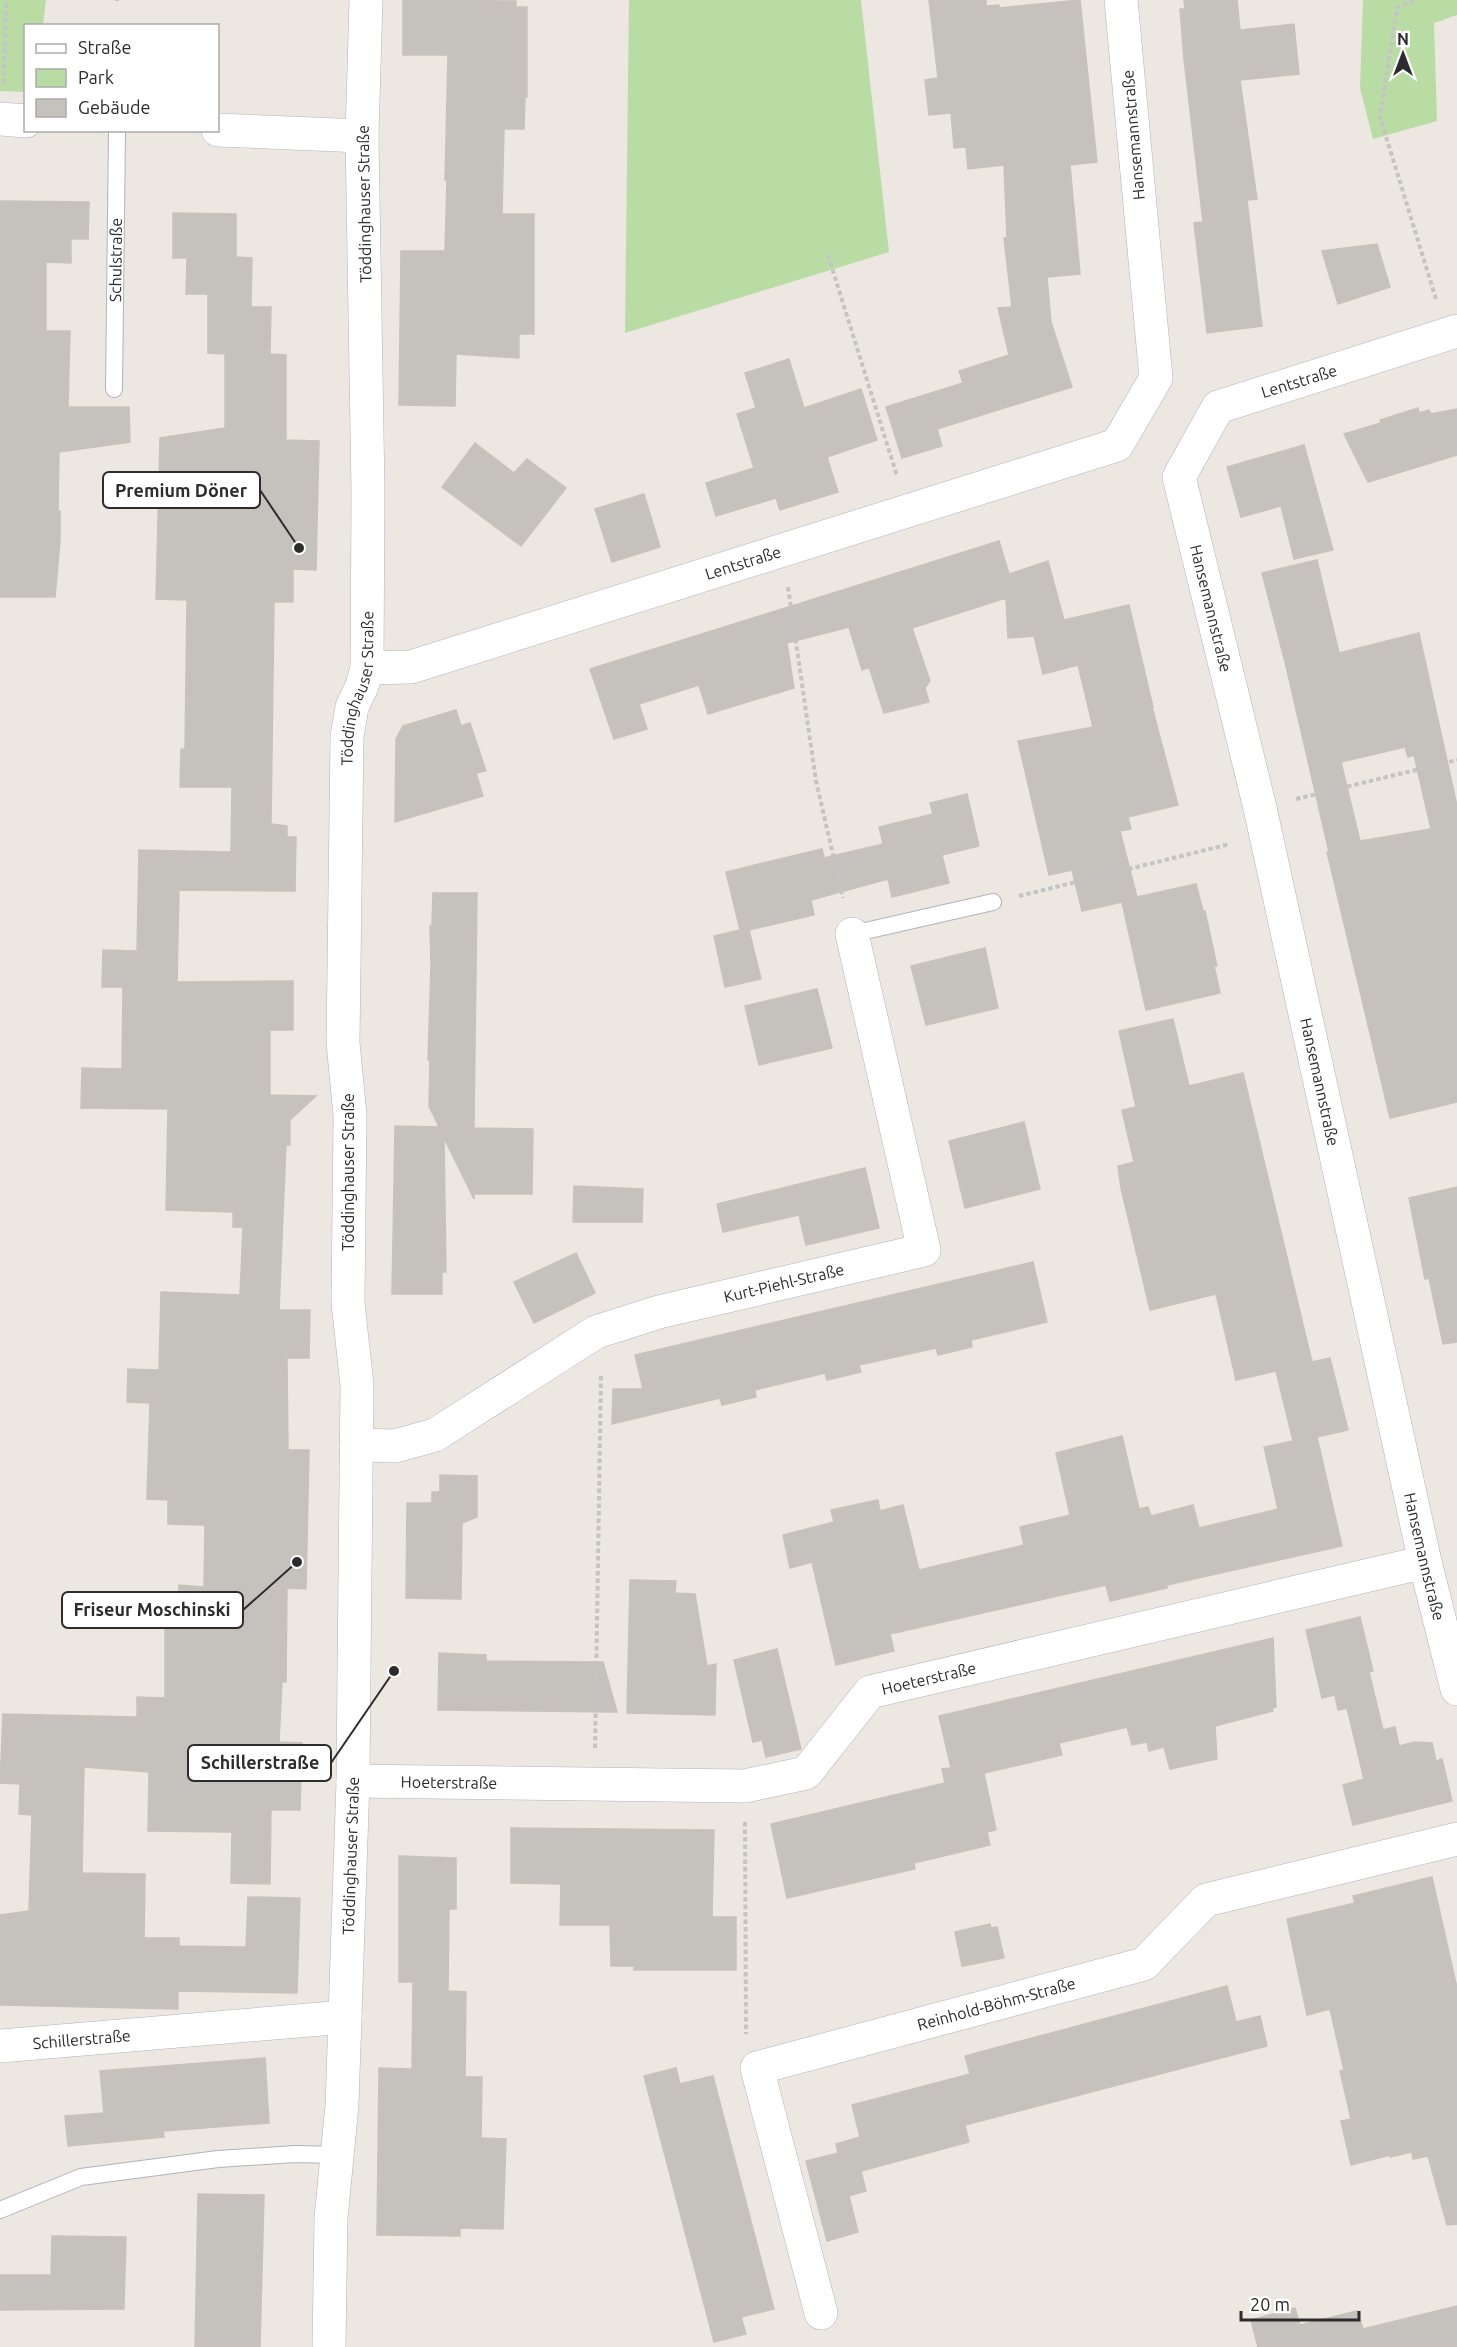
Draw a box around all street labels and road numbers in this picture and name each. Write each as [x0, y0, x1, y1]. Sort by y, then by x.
street label: Hansemannstraße [1118, 69, 1148, 201]
street label: Töddinghauser Straße [354, 125, 374, 283]
street label: Schulstraße [106, 218, 125, 302]
street label: Lentstraße [1259, 361, 1339, 401]
street label: Lentstraße [703, 542, 783, 583]
street label: Hansemannstraße [1187, 543, 1235, 674]
street label: Töddinghauser Straße [338, 611, 376, 766]
street label: Hansemannstraße [1297, 1016, 1343, 1148]
street label: Töddinghauser Straße [339, 1093, 357, 1251]
street label: Kurt-Piehl-Straße [722, 1260, 846, 1306]
street label: Hansemannstraße [1401, 1491, 1448, 1622]
street label: Hoeterstraße [880, 1658, 978, 1698]
street label: Hoeterstraße [401, 1773, 497, 1792]
street label: Töddinghauser Straße [339, 1776, 362, 1935]
street label: Reinhold-Böhm-Straße [915, 1974, 1077, 2034]
street label: Schillerstraße [32, 2026, 131, 2052]

